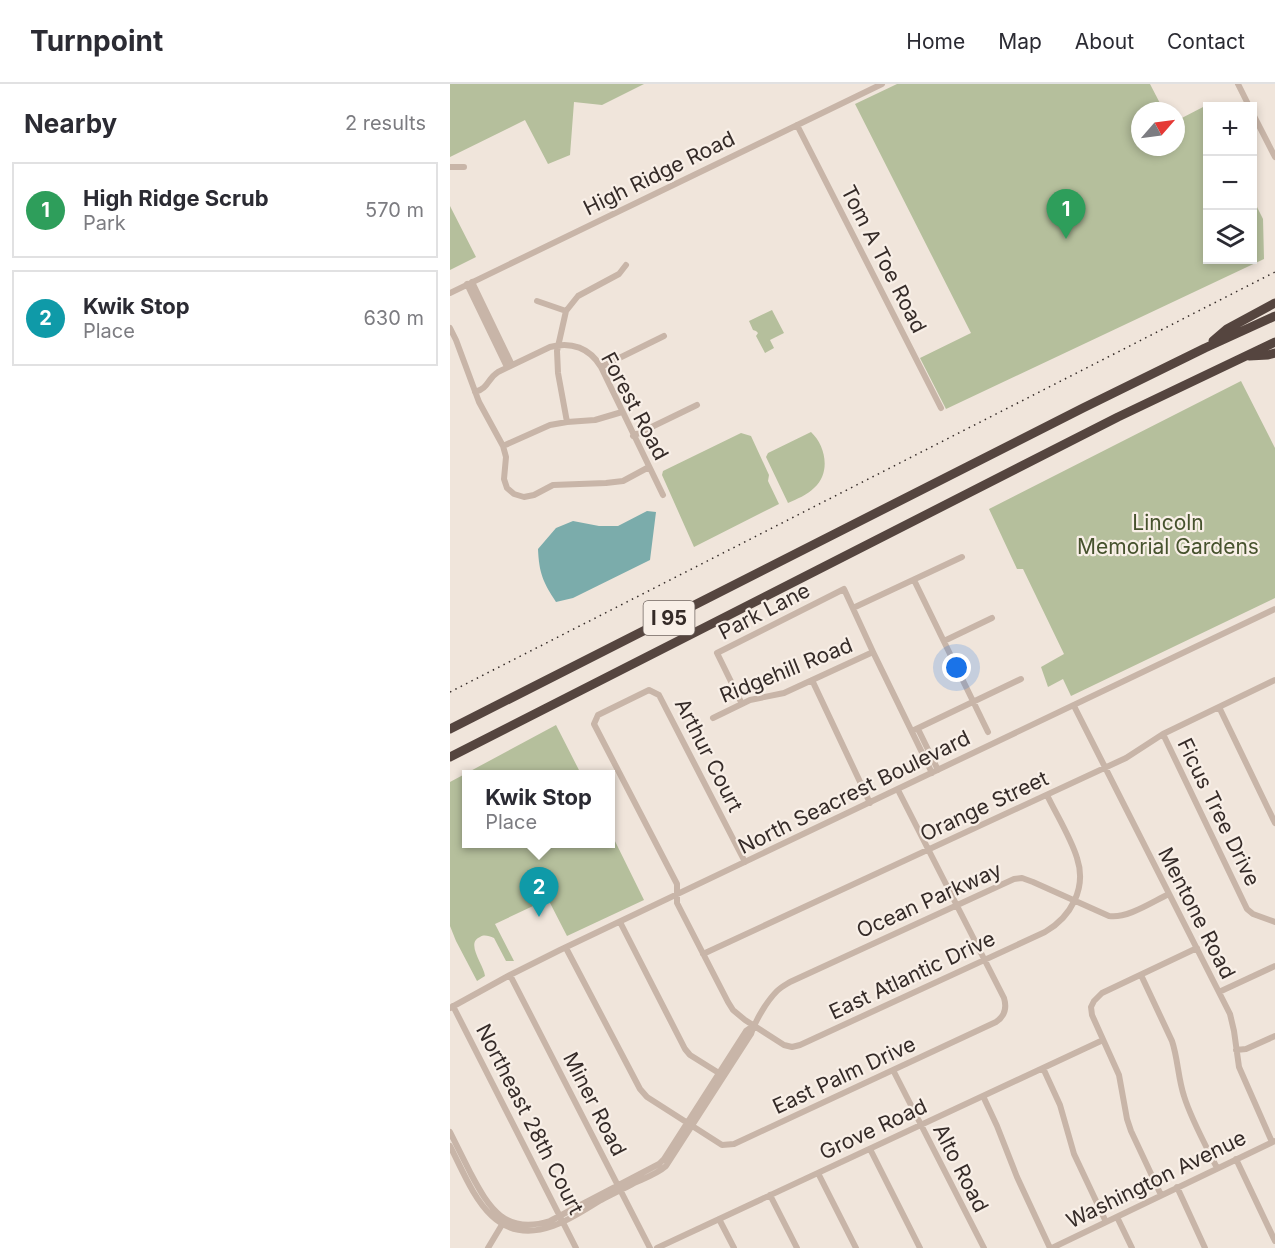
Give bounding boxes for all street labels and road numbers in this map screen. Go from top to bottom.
street label: High Ridge Road [579,126,739,220]
street label: Tom A Toe Road [836,181,932,337]
street label: Forest Road [596,348,674,464]
street label: Park Lane [714,577,814,645]
road number: I 95 [644,601,694,635]
street label: Ridgehill Road [716,632,856,708]
street label: Arthur Court [670,694,748,816]
street label: North Seacrest Boulevard [734,725,974,859]
street label: Ficus Tree Drive [1172,734,1266,890]
street label: Orange Street [916,765,1052,847]
street label: Mentone Road [1153,843,1241,983]
street label: Ocean Parkway [853,857,1006,943]
street label: East Atlantic Drive [825,926,999,1024]
street label: Northeast 28th Court [471,1020,589,1219]
street label: East Palm Drive [768,1031,920,1119]
street label: Miner Road [558,1048,632,1160]
street label: Grove Road [815,1093,931,1165]
street label: Alto Road [928,1120,994,1216]
street label: Washington Avenue [1062,1125,1250,1233]

